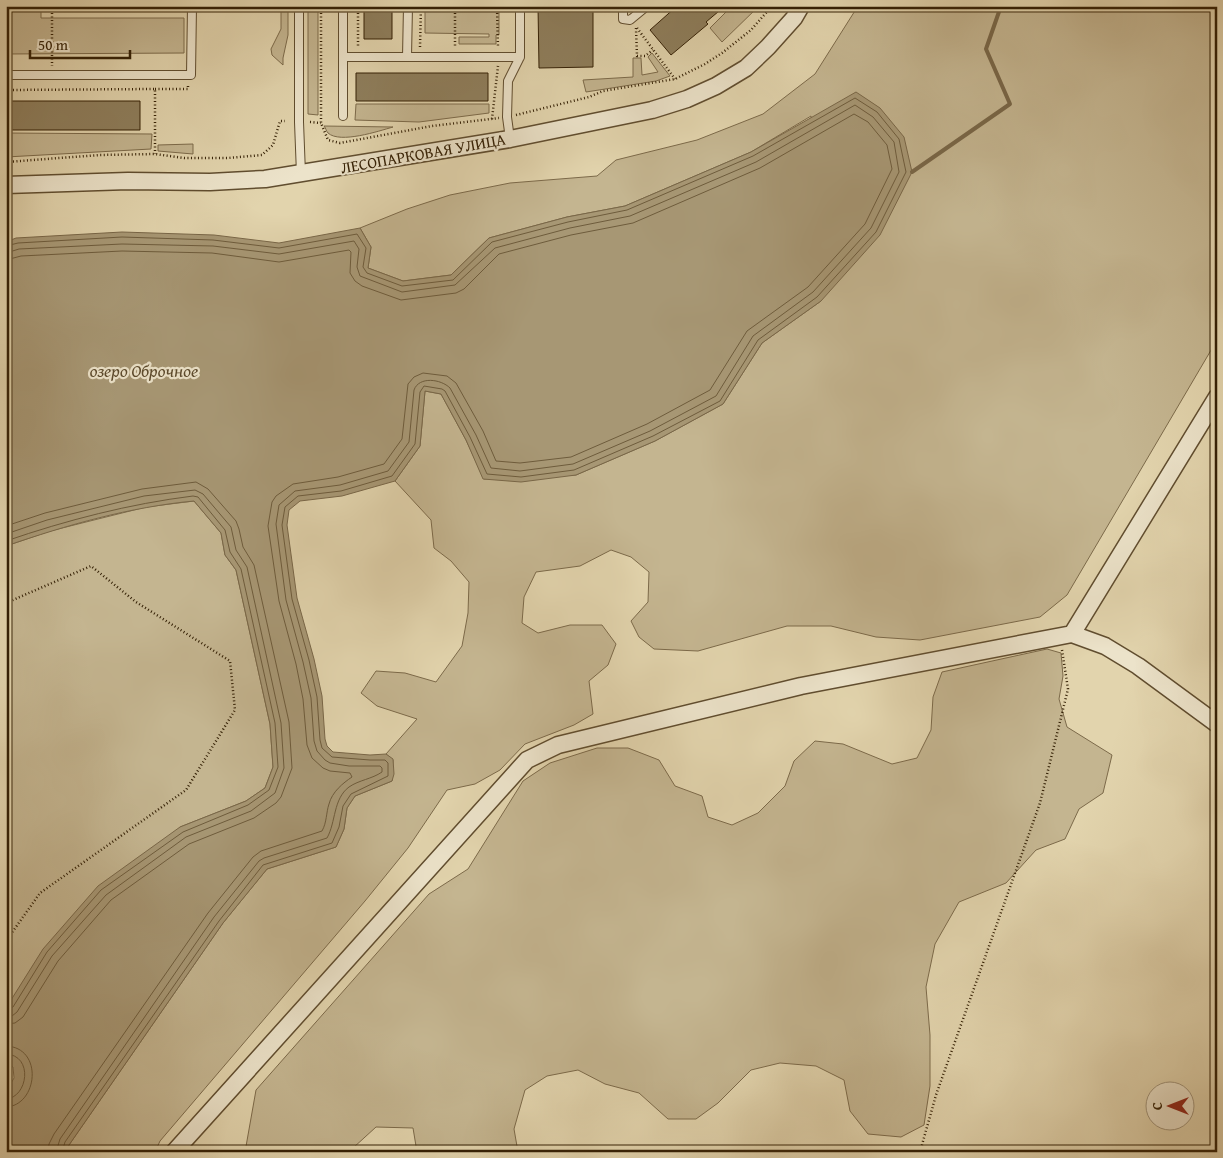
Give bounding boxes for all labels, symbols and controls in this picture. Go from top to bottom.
scale bar [30,28,130,60]
text: 50 m [38,34,69,55]
street label: ЛЕСОПАРКОВАЯ УЛИЦА [339,127,508,179]
water label: озеро Оброчное [90,357,198,384]
north arrow [1146,1080,1196,1130]
text: С [1147,1102,1167,1110]

